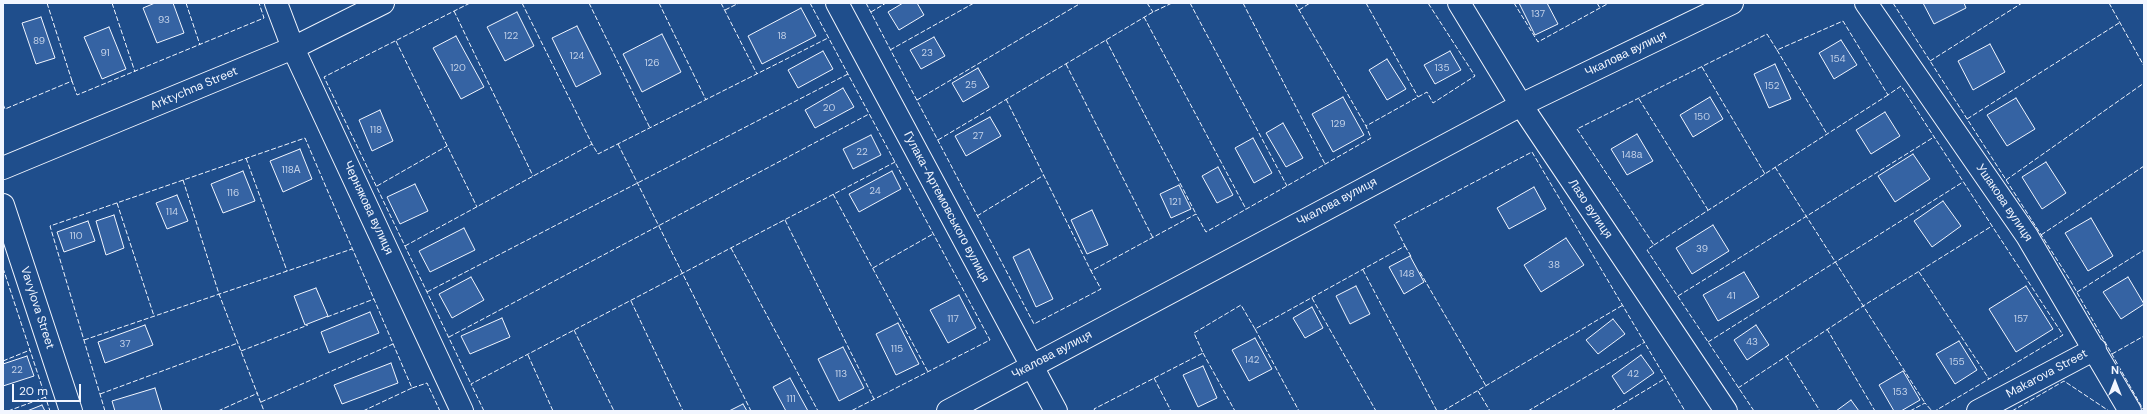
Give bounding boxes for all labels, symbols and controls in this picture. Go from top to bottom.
house number: 137 [1531,8,1545,20]
house number: 93 [158,14,170,26]
street label: Чкалова вулиця [1583,28,1669,80]
house number: 122 [504,30,518,42]
house number: 18 [777,30,787,42]
house number: 89 [33,35,45,47]
house number: 91 [100,47,110,59]
house number: 23 [921,47,933,59]
house number: 124 [570,50,584,62]
house number: 154 [1830,53,1846,65]
house number: 126 [644,57,660,69]
house number: 120 [450,62,466,74]
house number: 135 [1434,62,1450,74]
street label: Arktychna Street [148,64,240,114]
house number: 25 [965,79,977,91]
house number: 152 [1765,80,1779,92]
house number: 20 [823,102,835,114]
house number: 150 [1694,111,1710,123]
house number: 129 [1330,118,1346,130]
house number: 118 [370,124,382,136]
street label: Гулака-Артемовського вулиця [900,129,992,285]
house number: 27 [973,130,983,142]
house number: 22 [856,146,868,158]
house number: 148а [1622,149,1642,161]
street label: Чернякова вулиця [340,159,396,257]
street label: Ушакова вулиця [1973,161,2035,245]
house number: 118А [282,164,300,176]
street label: Чкалова вулиця [1294,175,1380,229]
street label: Лазо вулиця [1565,177,1615,241]
house number: 24 [869,185,881,197]
house number: 116 [227,187,239,199]
house number: 121 [1169,196,1181,208]
house number: 114 [166,206,178,218]
house number: 110 [69,230,83,242]
house number: 39 [1696,243,1708,255]
house number: 38 [1548,259,1560,271]
street label: Vavylova Street [17,265,57,351]
house number: 148 [1399,268,1415,280]
house number: 41 [1726,290,1736,302]
house number: 117 [947,313,959,325]
house number: 157 [2014,313,2028,325]
street label: Чкалова вулиця [1009,328,1095,382]
house number: 43 [1746,336,1758,348]
house number: 37 [119,338,131,350]
house number: 115 [891,343,903,355]
street label: Makarova Street [2004,347,2090,401]
house number: 142 [1245,354,1259,366]
house number: 155 [1949,356,1965,368]
north arrow [2095,362,2135,402]
text: N [2111,363,2119,377]
house number: 22 [11,364,23,376]
house number: 113 [835,368,847,380]
house number: 42 [1627,368,1639,380]
scale bar [14,376,83,402]
text: 20 m [19,383,48,399]
house number: 153 [1892,386,1908,398]
house number: 111 [786,393,796,405]

